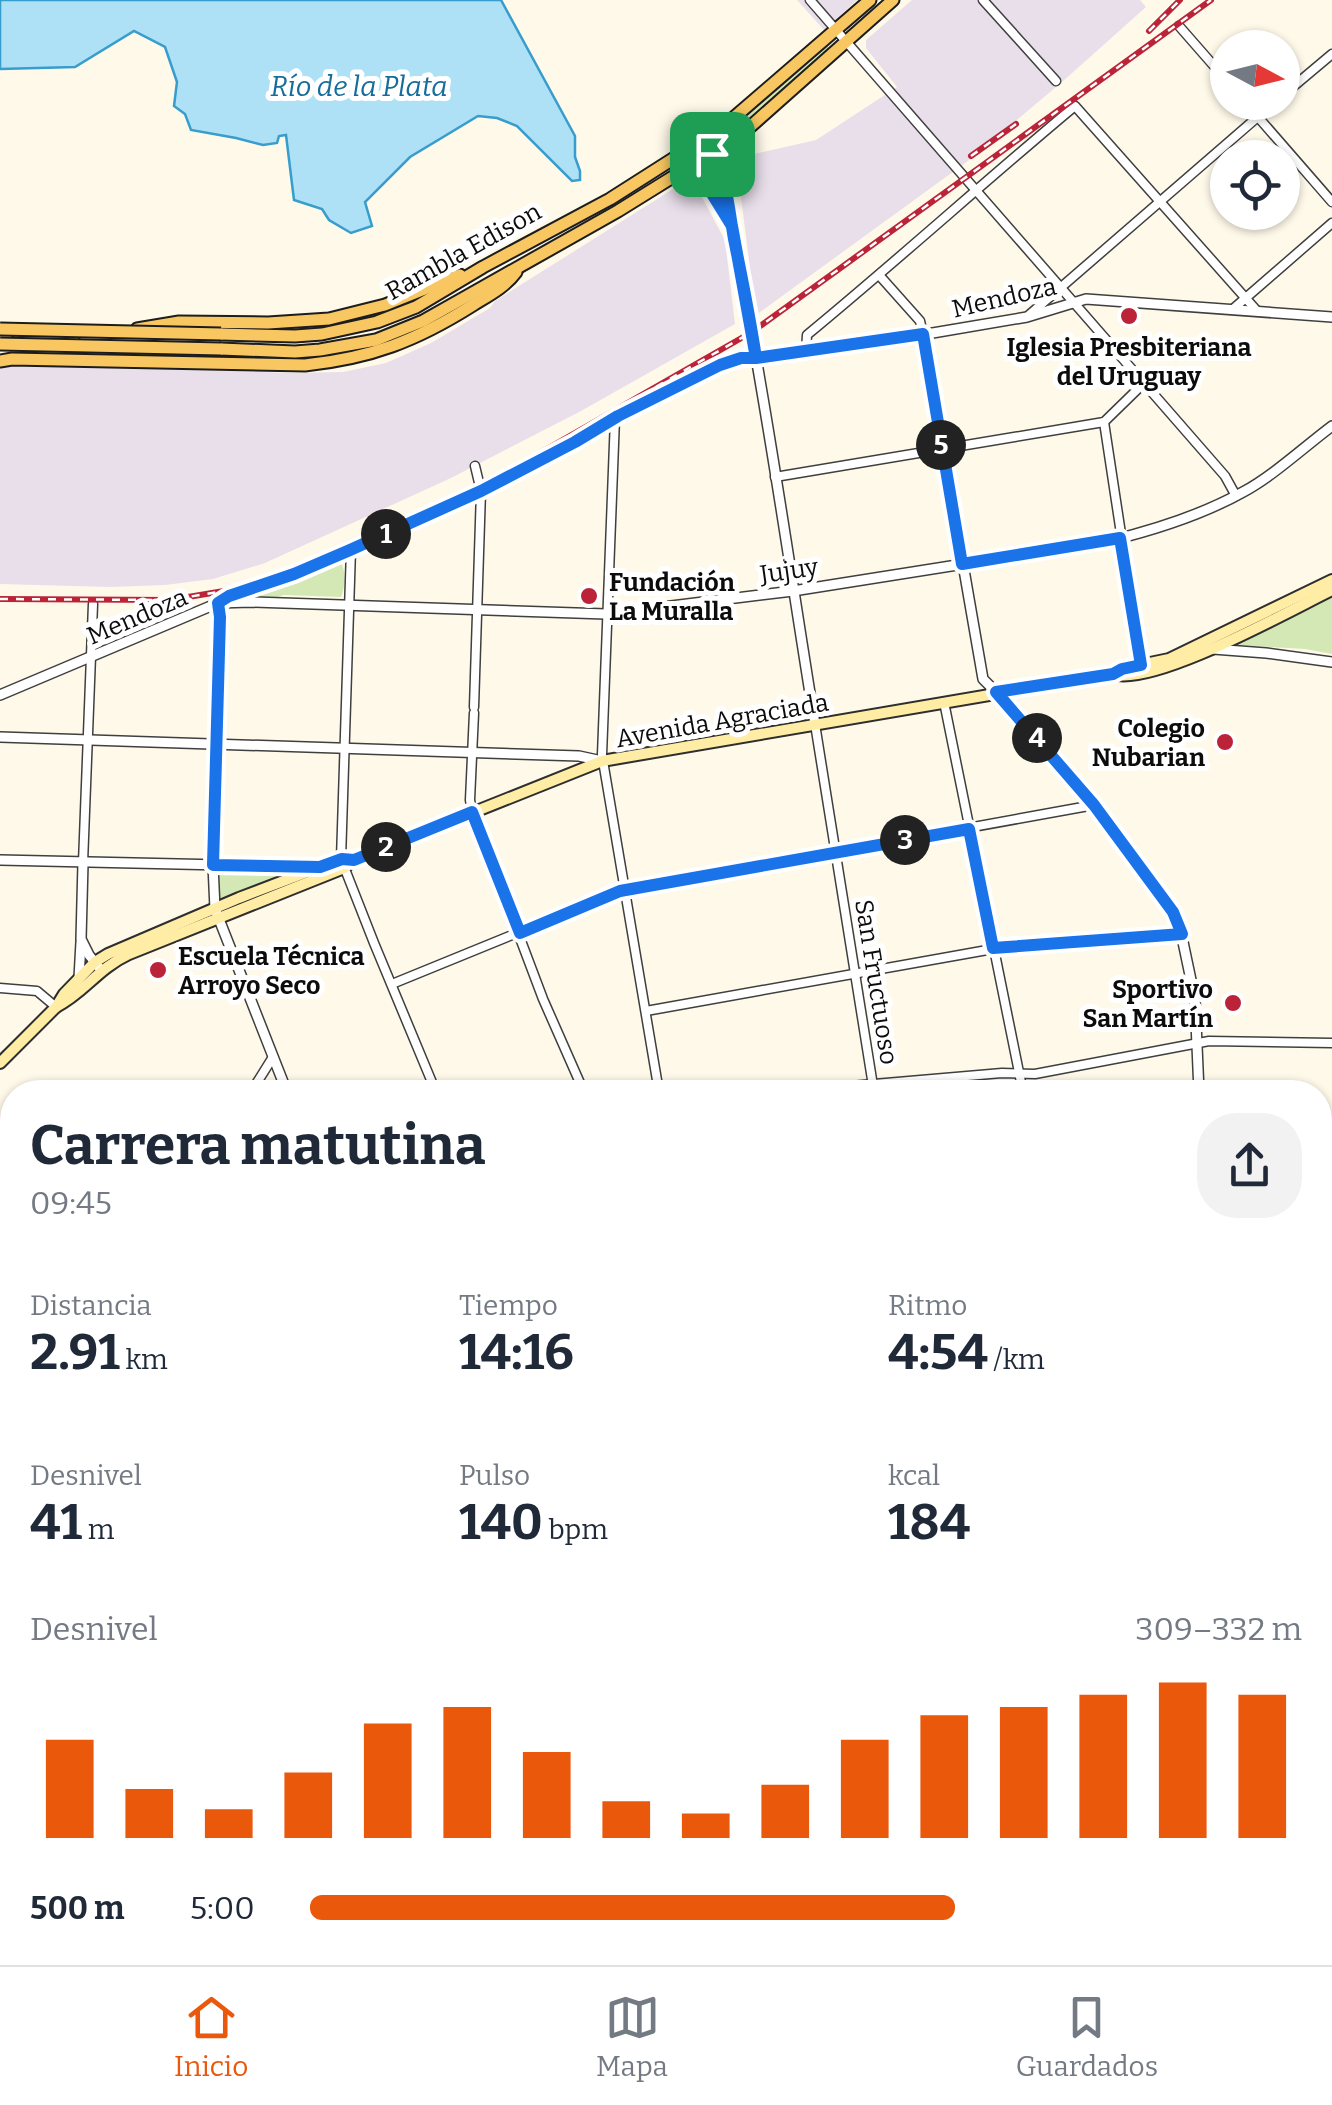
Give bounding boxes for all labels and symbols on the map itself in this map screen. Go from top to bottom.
north arrow [1210,30,1300,120]
water label: Río de la Plata [270,70,448,103]
pin [670,112,755,197]
street label: Rambla Edison [380,197,547,307]
street label: Mendoza [949,271,1060,325]
marker: Iglesia Presbiteriana del Uruguay [1118,305,1140,327]
place label: Iglesia Presbiteriana del Uruguay [1007,333,1251,392]
pin: 5 [916,420,966,470]
pin: 1 [361,509,411,559]
street label: Jujuy [757,552,821,590]
place label: Fundación La Muralla [609,568,735,627]
street label: Mendoza [83,582,192,651]
marker: Fundación La Muralla [578,585,600,607]
street label: Avenida Agraciada [613,687,831,754]
pin: 4 [1012,713,1062,763]
place label: Colegio Nubarian [1092,714,1205,773]
marker: Colegio Nubarian [1214,731,1236,753]
pin: 3 [880,815,930,865]
pin: 2 [361,822,411,872]
street label: San Fructuoso [848,897,904,1067]
place label: Escuela Técnica Arroyo Seco [178,942,365,1001]
marker: Escuela Técnica Arroyo Seco [147,959,169,981]
place label: Sportivo San Martín [1083,975,1213,1034]
marker: Sportivo San Martín [1222,992,1244,1014]

